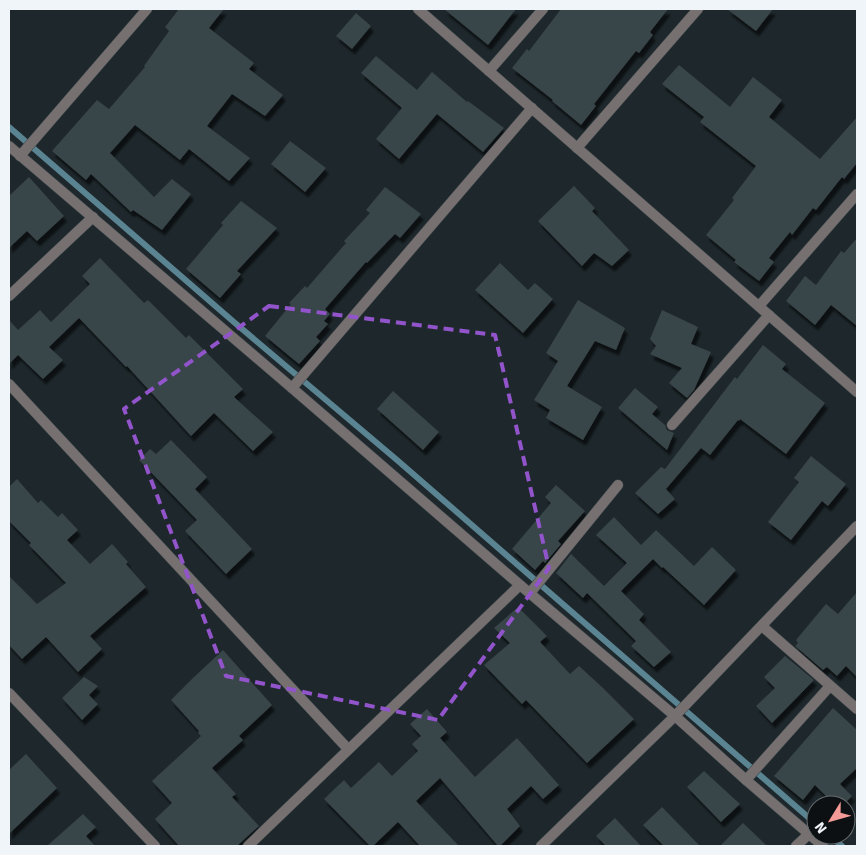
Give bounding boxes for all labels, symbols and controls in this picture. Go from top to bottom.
north arrow [806,795,856,845]
text: N [811,819,831,837]

